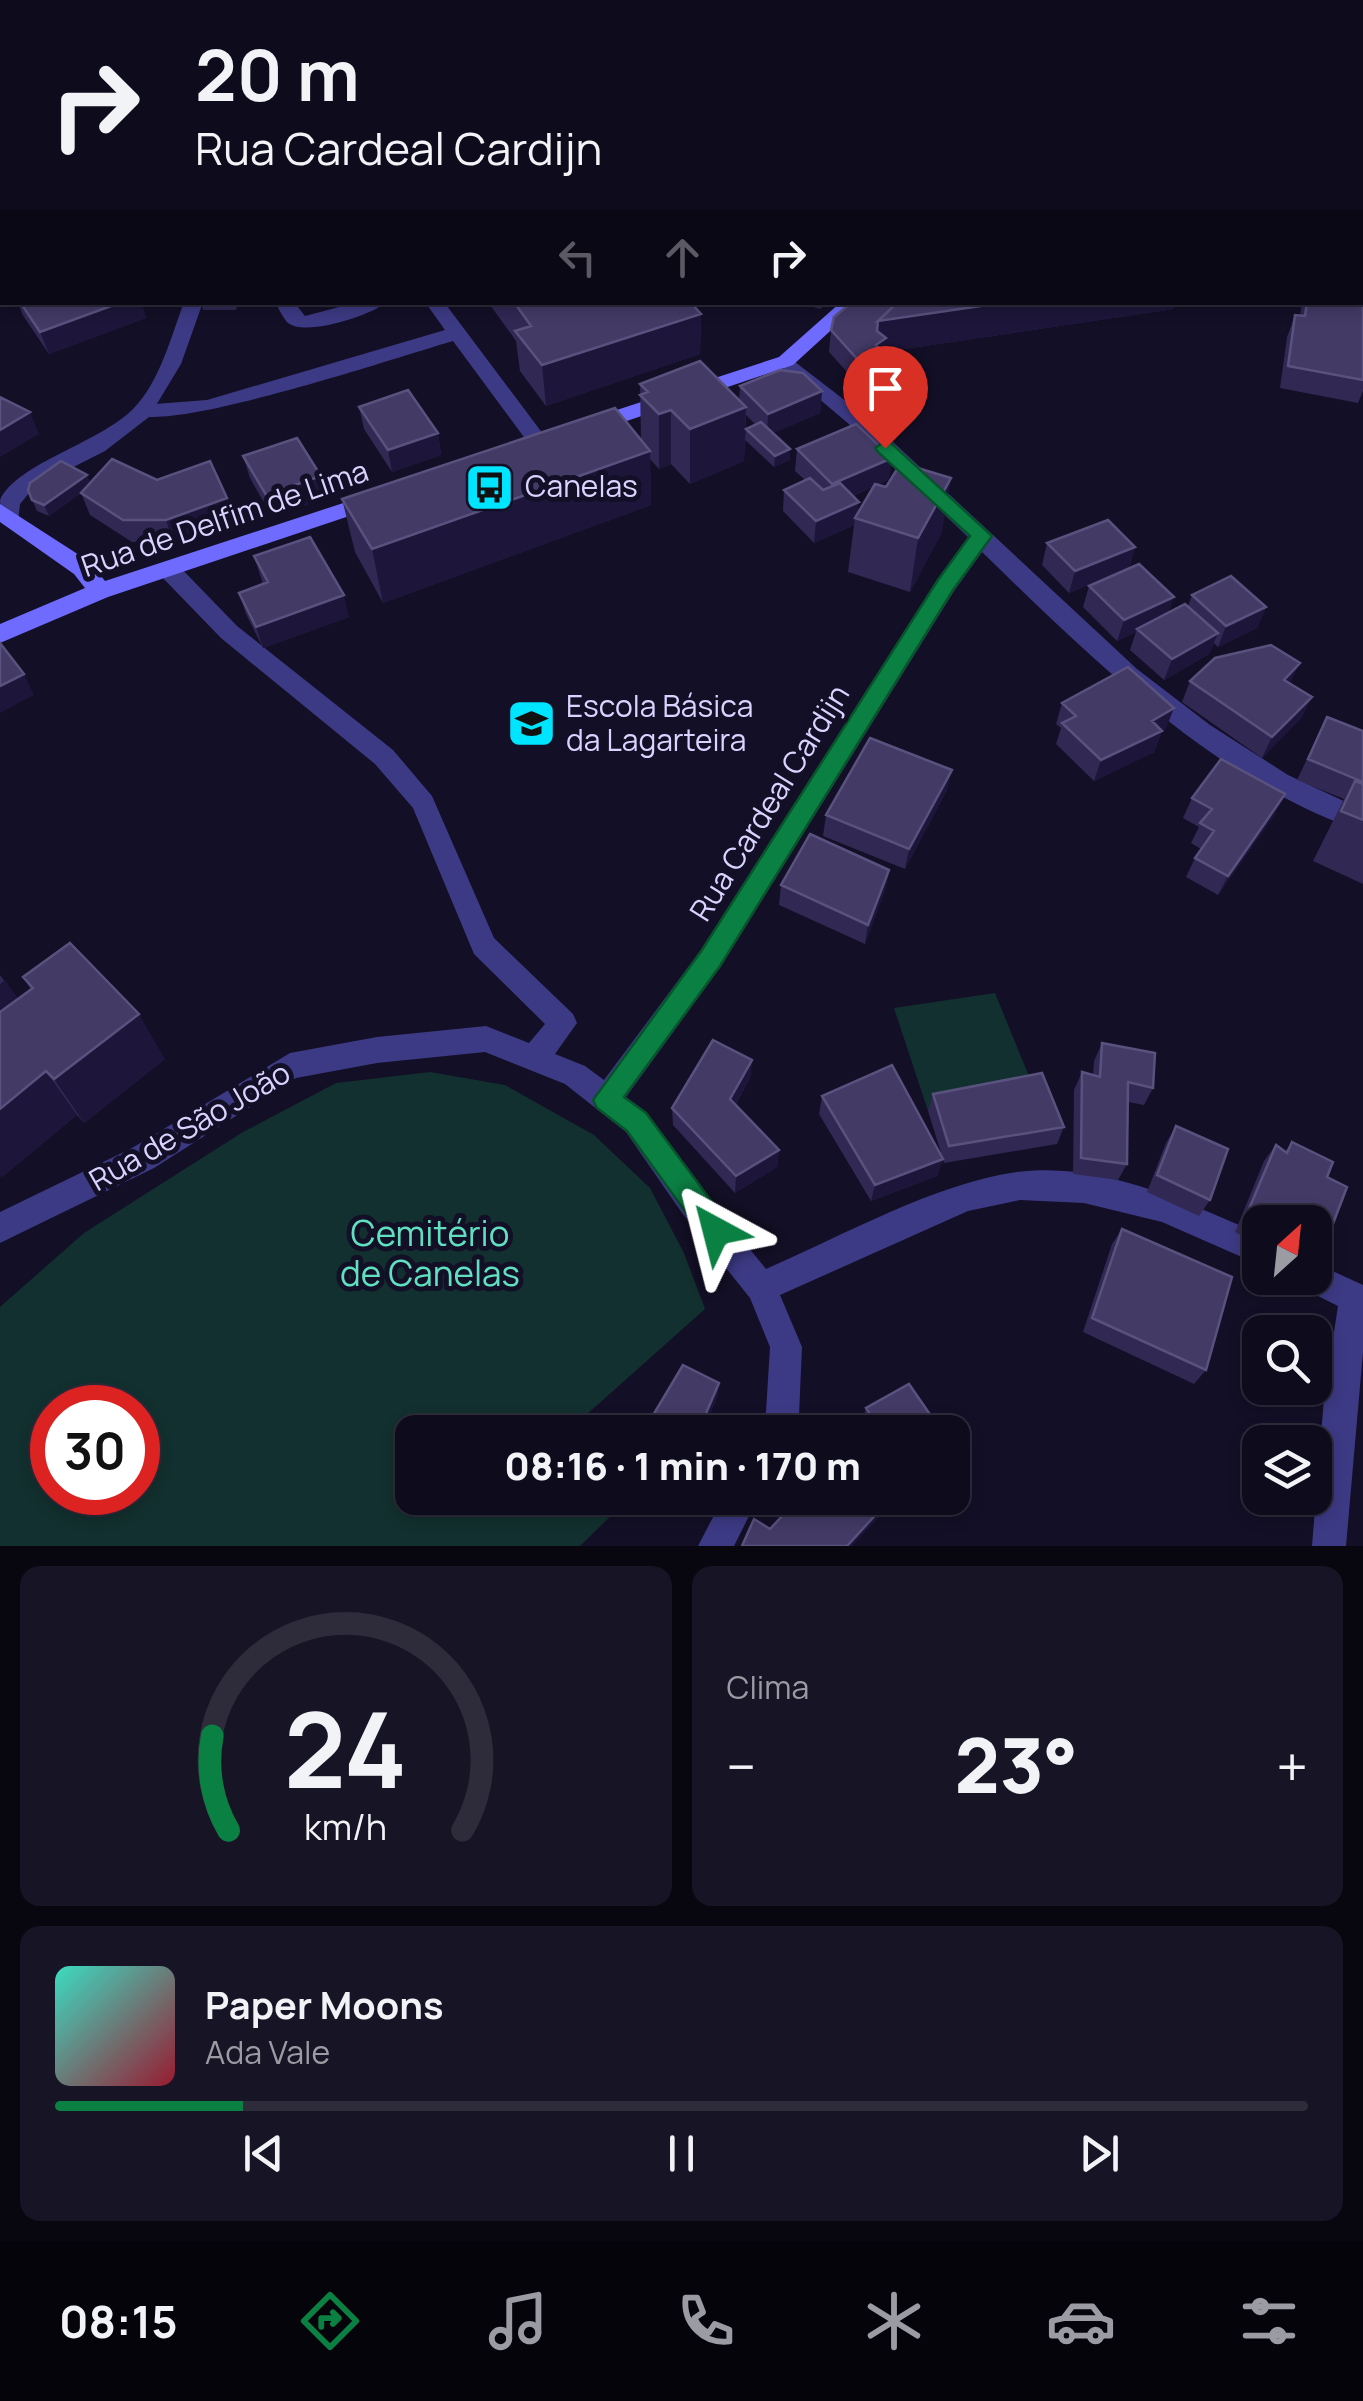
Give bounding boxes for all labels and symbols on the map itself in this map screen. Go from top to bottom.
pin [843,346,928,449]
street label: Rua de Delfim de Lima [76,449,373,586]
bus stop icon: Canelas [464,461,516,513]
place label: Canelas [525,465,638,506]
street label: Rua Cardeal Cardijn [679,676,858,928]
place label: Escola Básica da Lagarteira [566,685,753,760]
school or university icon: Escola Básica da Lagarteira [505,698,557,750]
street label: Rua de São João [81,1052,297,1200]
position arrow [664,1179,768,1283]
north arrow [1242,1205,1332,1295]
park label: Cemitério de Canelas [340,1209,520,1297]
speed limit sign: 30 [30,1385,160,1515]

